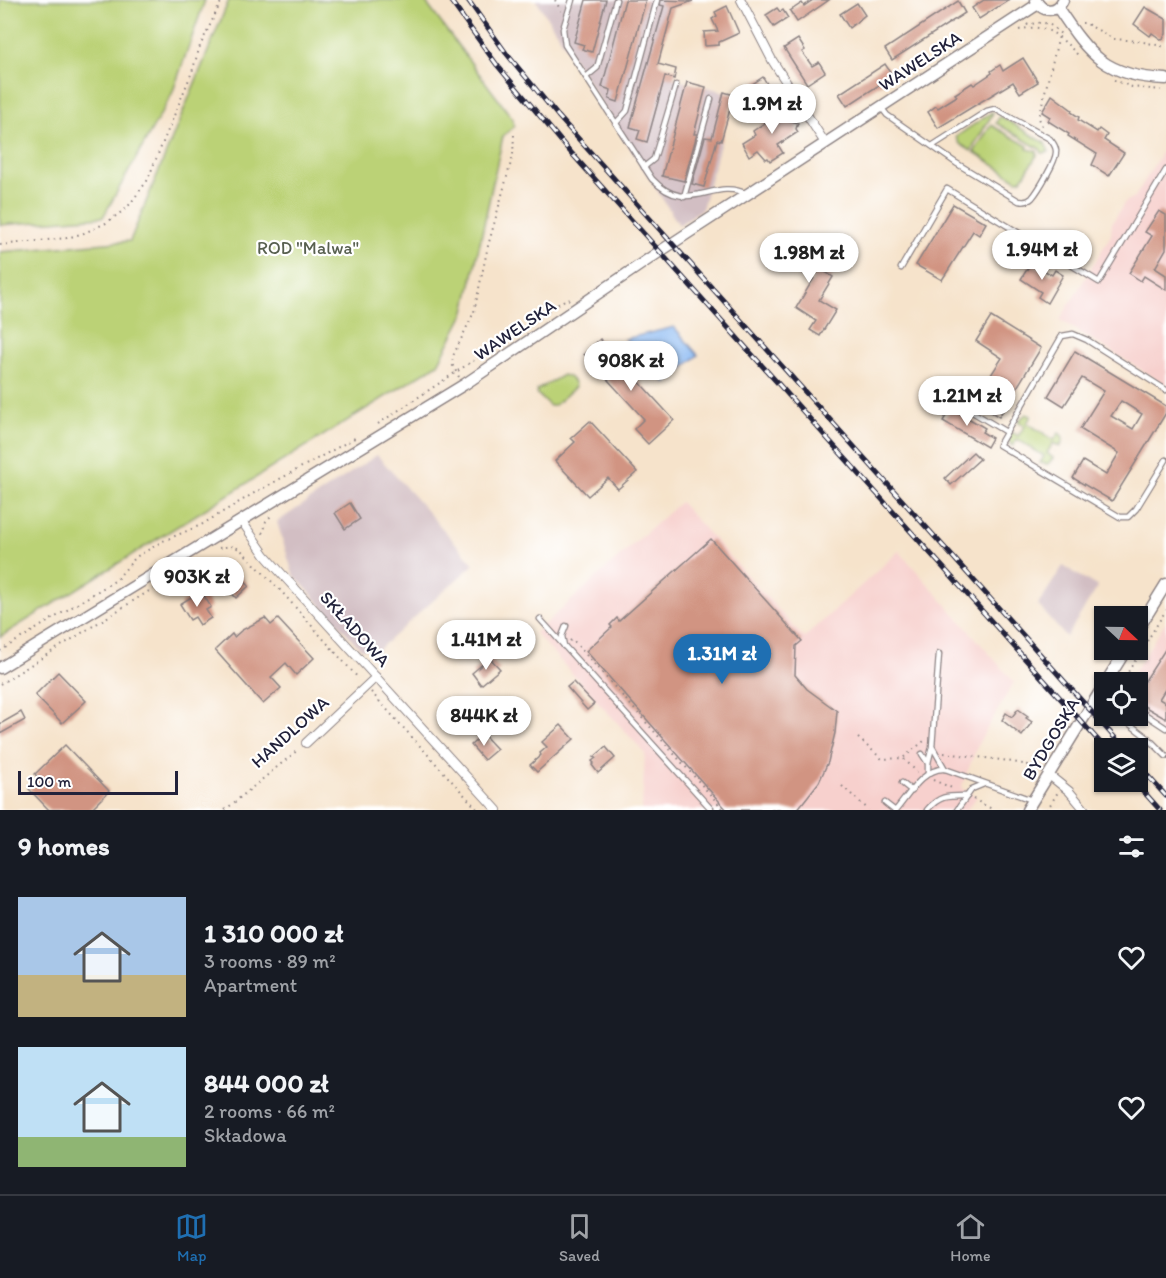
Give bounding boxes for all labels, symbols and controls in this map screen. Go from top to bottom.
street label: WAWELSKA [875,26,966,96]
pin: 1.9M zł [717,84,827,135]
text: 1.9M zł [742,91,802,115]
pin: 1.94M zł [980,230,1104,281]
pin: 1.98M zł [747,233,871,284]
park label: ROD "Malwa" [257,237,359,259]
text: 1.94M zł [1006,237,1078,261]
text: 1.98M zł [774,240,844,264]
street label: WAWELSKA [470,294,561,365]
pin: 908K zł [576,341,686,392]
text: 908K zł [598,348,664,372]
pin: 1.21M zł [905,376,1029,427]
text: 1.21M zł [932,383,1002,407]
pin: 903K zł [142,557,252,608]
text: 903K zł [164,564,230,588]
street label: SKŁADOWA [315,587,395,672]
north arrow [1094,606,1148,660]
map controls [1094,606,1148,792]
pin: 1.41M zł [424,620,548,671]
text: 1.41M zł [451,627,521,651]
pin: 1.31M zł [660,634,784,685]
text: 1.31M zł [687,641,757,665]
button: locate [1094,672,1148,726]
street label: HANDLOWA [247,691,334,773]
street label: BYDGOSKA [1018,693,1084,784]
pin: 844K zł [429,696,539,747]
text: 844K zł [450,703,518,727]
button: layers [1094,738,1148,792]
scale bar [18,768,178,796]
text: 100 m [27,772,71,791]
text: 9 homes [18,830,110,862]
icon: filters [1115,830,1148,863]
text: 1 310 000 zł [204,917,343,949]
icon: home [66,921,138,993]
icon: heart [1115,941,1148,974]
text: 3 rooms · 89 m² [204,949,336,973]
text: Apartment [204,973,297,997]
text: 844 000 zł [204,1067,329,1099]
icon: home [66,1071,138,1143]
icon: heart [1115,1091,1148,1124]
text: 2 rooms · 66 m² [204,1099,335,1123]
text: Składowa [204,1123,287,1147]
tab: Map [175,1210,208,1265]
tab: Saved [559,1210,600,1265]
tab: Home [950,1210,991,1265]

